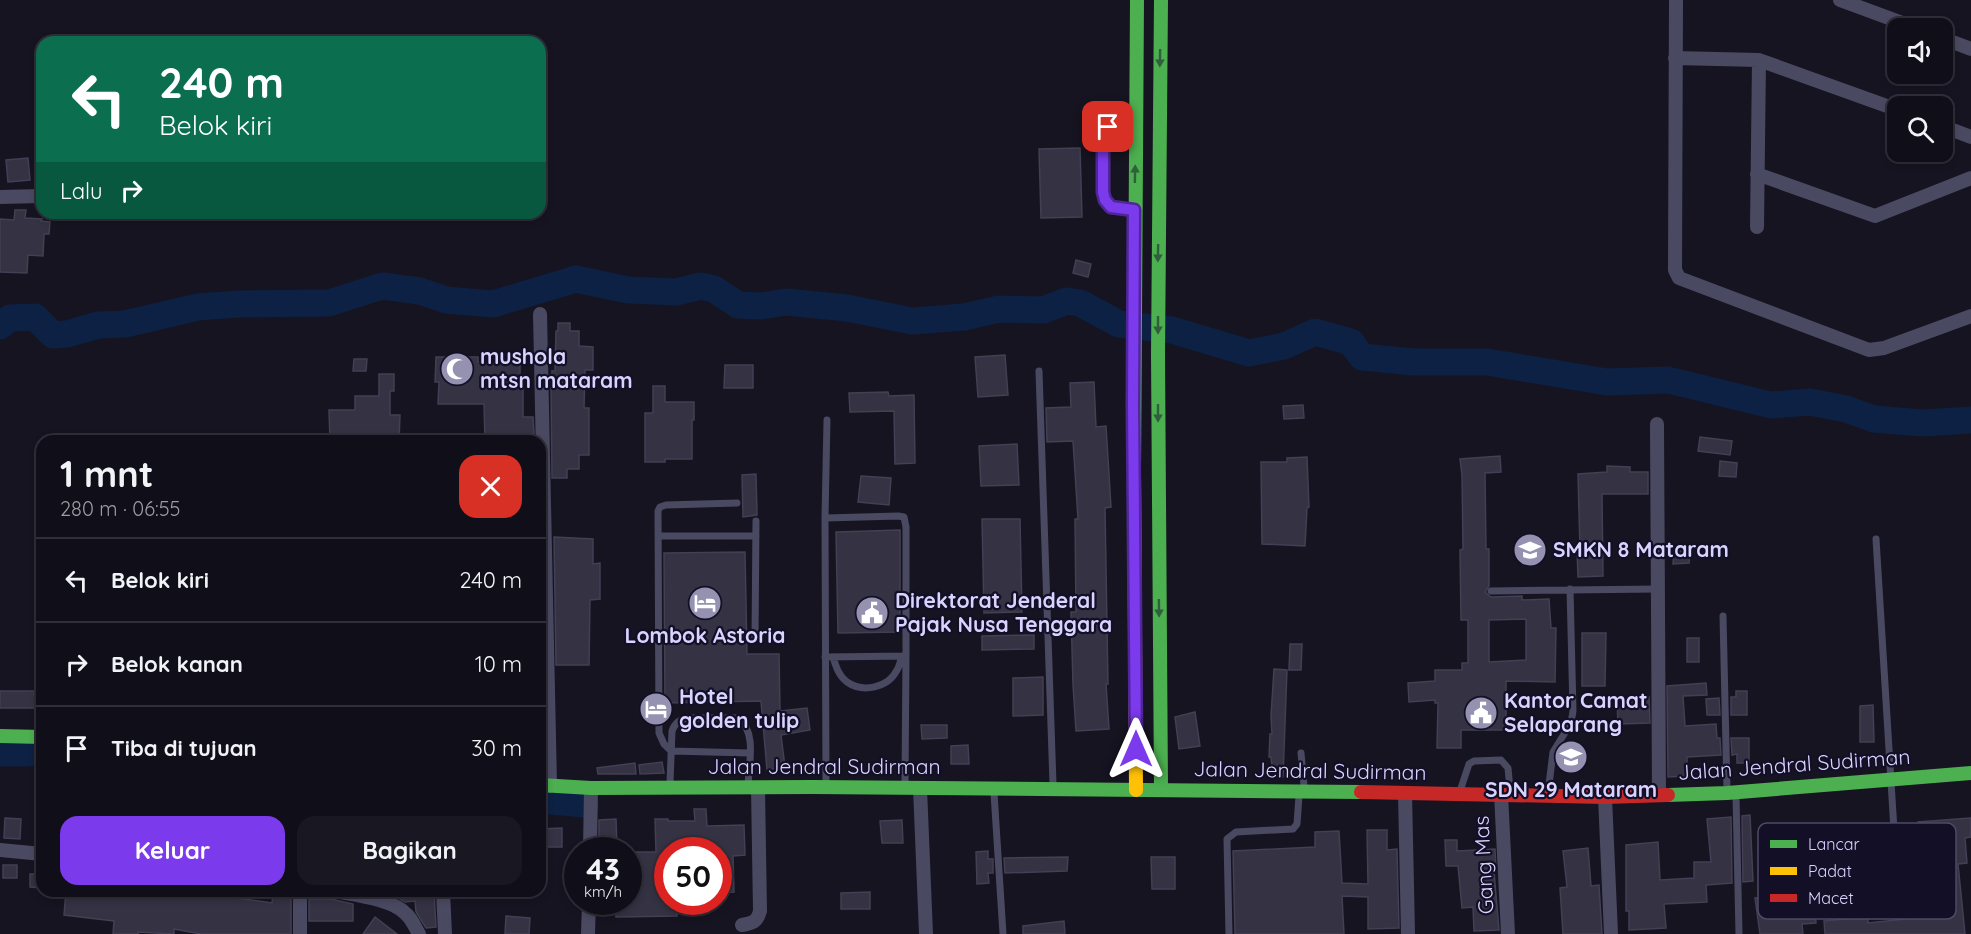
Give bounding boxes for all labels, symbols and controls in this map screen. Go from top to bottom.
map controls [1887,18,1953,162]
button: sound [1887,18,1953,84]
one-way arrow [1156,49,1165,68]
text: 240 m [159,56,284,109]
icon: left [60,60,138,138]
button: search [1887,96,1953,162]
pin [1082,101,1133,152]
text: Belok kiri [159,108,272,142]
icon: arrive [1091,110,1124,143]
one-way arrow [1130,164,1140,183]
icon: right [115,174,148,207]
text: Lalu [60,177,103,205]
one-way arrow [1154,244,1163,263]
one-way arrow [1153,316,1163,335]
place label: mushola mtsn mataram [480,343,633,393]
mosque icon: mushola mtsn mataram [439,351,475,387]
one-way arrow [1153,404,1163,423]
text: 1 mnt [60,451,153,496]
button: close [459,455,522,518]
text: 280 m · 06:55 [60,496,181,521]
school or university icon: SMKN 8 Mataram [1512,532,1548,568]
place label: SMKN 8 Mataram [1553,536,1729,562]
icon: left [60,564,93,597]
text: Belok kiri [111,566,209,594]
text: 240 m [459,566,522,594]
hotel icon: Lombok Astoria [687,585,723,621]
place label: Direktorat Jenderal Pajak Nusa Tenggara [895,587,1112,637]
public building icon: Direktorat Jenderal Pajak Nusa Tenggara [854,595,890,631]
one-way arrow [1154,599,1164,618]
place label: Lombok Astoria [625,622,785,648]
icon: right [60,648,93,681]
text: Belok kanan [111,650,243,678]
text: 10 m [475,650,522,678]
place label: Hotel golden tulip [679,683,799,733]
place label: Kantor Camat Selaparang [1504,687,1648,737]
hotel icon: Hotel golden tulip [638,691,674,727]
public building icon: Kantor Camat Selaparang [1463,695,1499,731]
position arrow [1104,717,1168,781]
icon: arrive [60,732,93,765]
text: Tiba di tujuan [111,734,257,762]
text: 30 m [471,734,522,762]
school or university icon: SDN 29 Mataram [1553,739,1589,775]
street label: Jalan Jendral Sudirman [1677,743,1911,785]
street label: Jalan Jendral Sudirman [707,753,941,779]
street label: Jalan Jendral Sudirman [1193,755,1427,785]
place label: SDN 29 Mataram [1485,776,1657,802]
street label: Gang Mas [1467,815,1499,915]
button: Keluar [60,816,285,885]
button: Bagikan [297,816,522,885]
legend [1758,823,1956,919]
text: Lancar [1808,834,1860,854]
speed limit sign: 50 [654,837,732,915]
text: 43 [586,850,620,888]
text: Padat [1808,861,1852,881]
text: km/h [584,882,622,901]
text: Macet [1808,888,1854,908]

